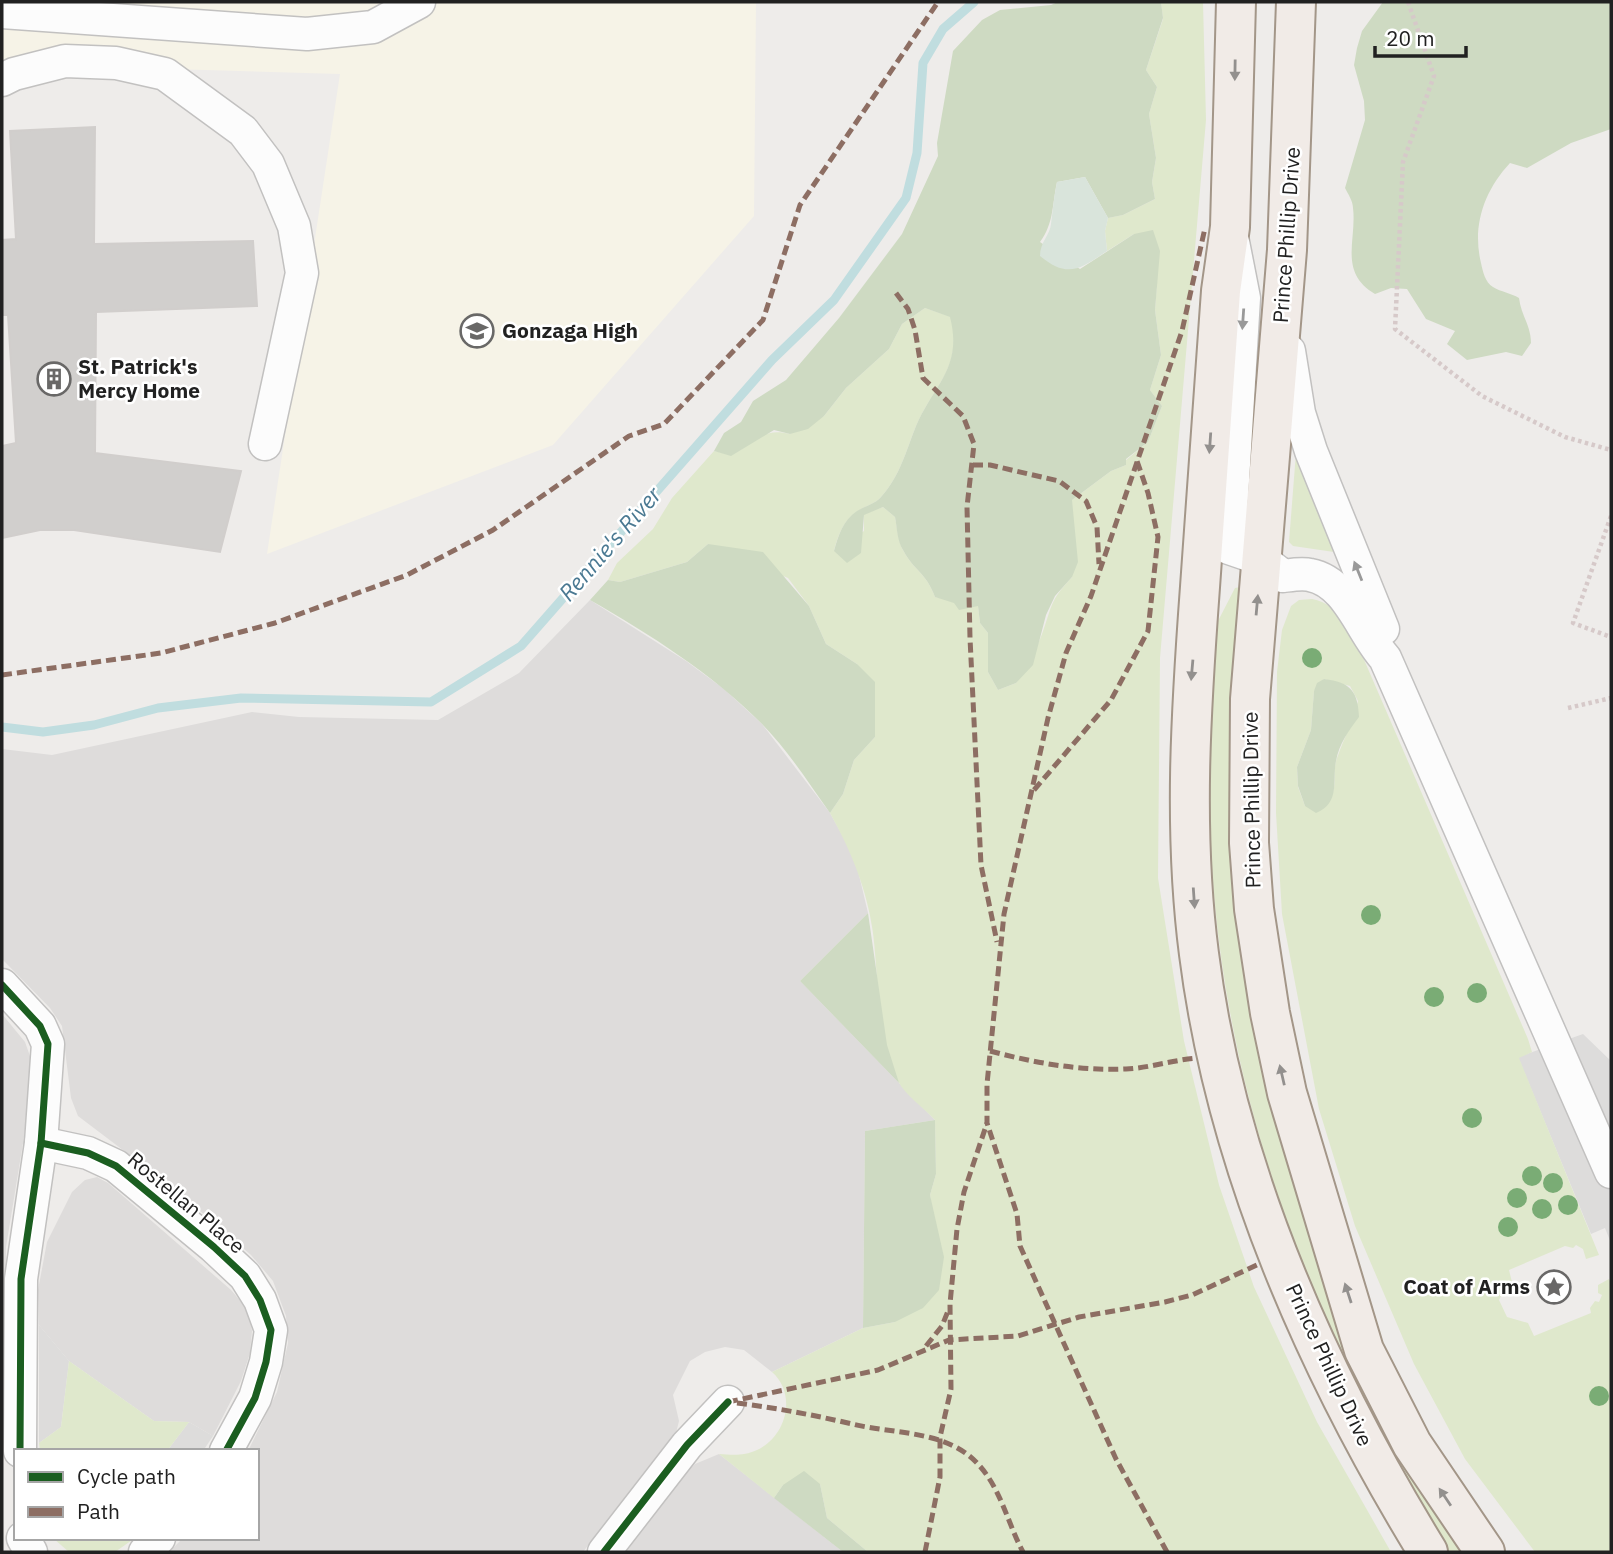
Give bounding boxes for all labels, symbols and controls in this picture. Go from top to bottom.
scale bar [1375,14,1466,58]
text: 20 m [1386,24,1435,52]
one-way arrow [1229,59,1241,81]
street label: Prince Phillip Drive [1266,146,1306,324]
one-way arrow [1237,308,1248,330]
school or university icon: Gonzaga High [458,312,496,350]
place label: Gonzaga High [502,316,638,344]
place label: St. Patrick's Mercy Home [78,352,200,404]
building icon: St. Patrick's Mercy Home [35,360,73,398]
one-way arrow [1204,433,1215,455]
water label: Rennie's River [551,479,668,607]
one-way arrow [1352,560,1363,581]
one-way arrow [1252,594,1263,616]
one-way arrow [1186,659,1197,681]
street label: Prince Phillip Drive [1235,711,1267,889]
one-way arrow [1188,887,1199,909]
one-way arrow [1276,1064,1287,1086]
street label: Rostellan Place [122,1145,251,1260]
place icon: Coat of Arms [1535,1268,1573,1306]
place label: Coat of Arms [1403,1272,1530,1300]
street label: Prince Phillip Drive [1280,1279,1380,1451]
one-way arrow [1343,1282,1353,1303]
legend [14,1449,259,1540]
text: Cycle path [77,1462,176,1490]
one-way arrow [1438,1488,1452,1506]
text: Path [77,1497,120,1525]

